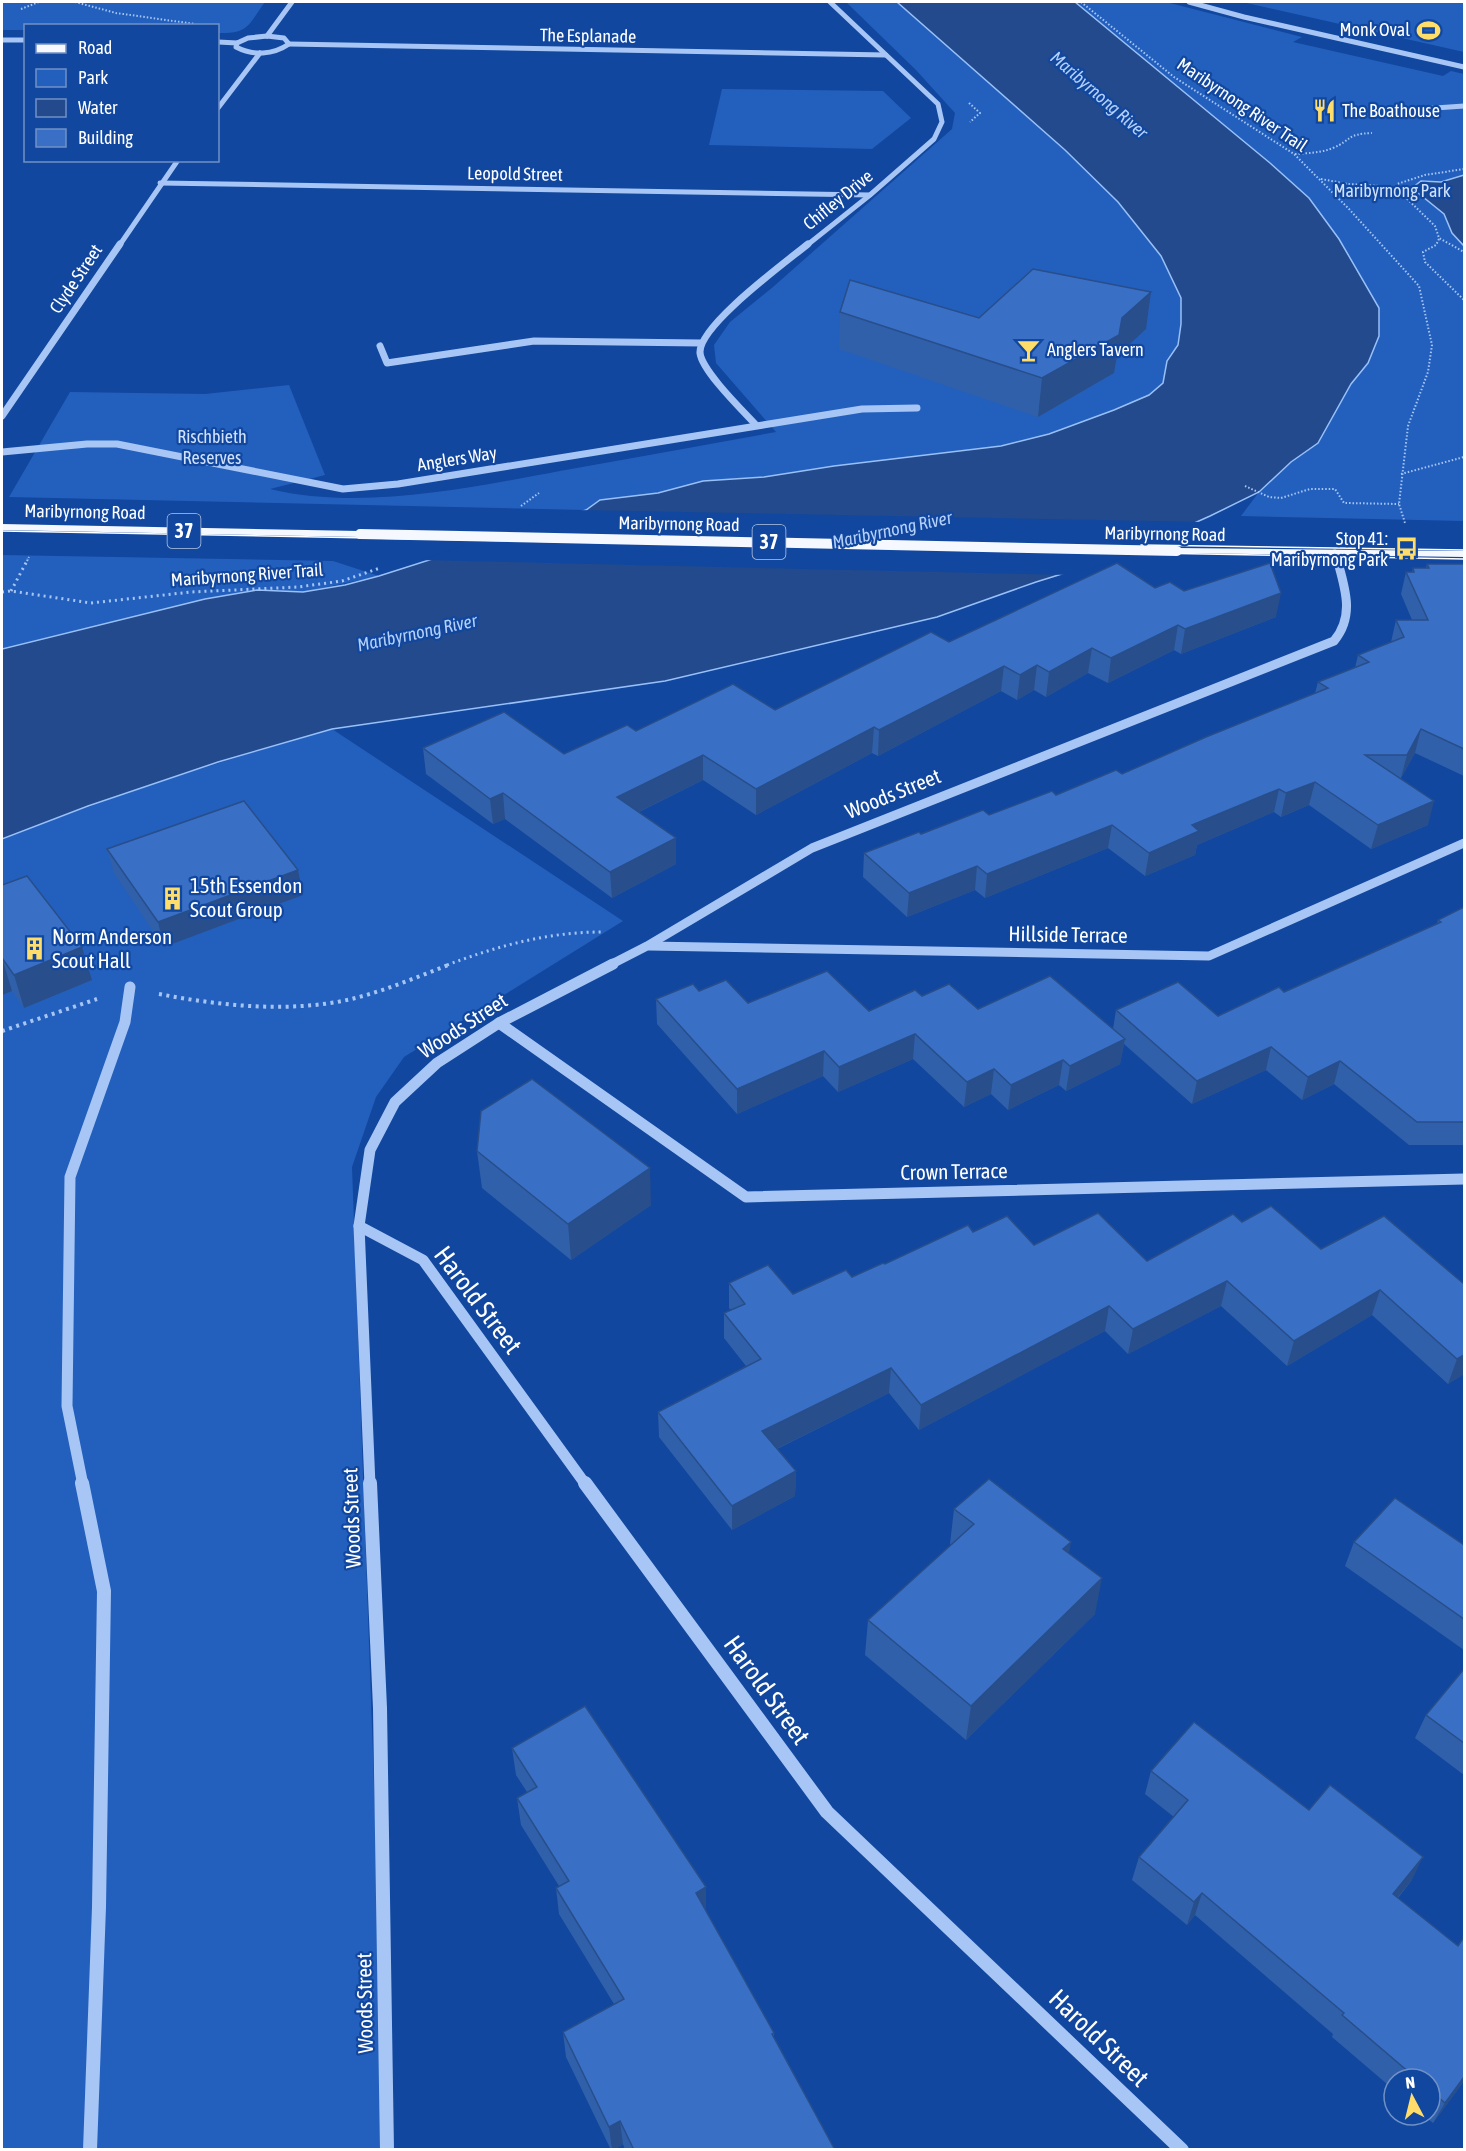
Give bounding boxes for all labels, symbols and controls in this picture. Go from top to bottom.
sports icon: Monk Oval [1415,17,1441,43]
place label: Monk Oval [1339,19,1410,40]
legend [24,24,219,162]
street label: The Esplanade [540,24,636,47]
text: Road [78,37,112,58]
water label: Maribyrnong River [1046,47,1153,143]
street label: Maribyrnong River Trail [1173,53,1312,156]
text: Park [78,67,108,88]
text: Water [78,97,118,118]
restaurant icon: The Boathouse [1311,98,1337,124]
place label: The Boathouse [1342,100,1440,121]
text: Building [78,127,133,148]
street label: Leopold Street [467,162,563,185]
street label: Chifley Drive [799,165,877,234]
park label: Maribyrnong Park [1333,180,1451,201]
street label: Clyde Street [45,240,106,317]
bar icon: Anglers Tavern [1016,337,1042,363]
place label: Anglers Tavern [1047,339,1144,360]
park label: Rischbieth Reserves [177,426,247,468]
street label: Anglers Way [416,442,498,475]
street label: Maribyrnong Road [24,500,146,523]
water label: Maribyrnong River [830,506,954,552]
street label: Maribyrnong Road [618,512,740,535]
road number: 37 [168,514,201,548]
street label: Maribyrnong Road [1104,522,1226,545]
road number: 37 [752,525,786,559]
place label: Stop 41: Maribyrnong Park [1271,528,1388,570]
bus stop icon: Stop 41: Maribyrnong Park [1393,536,1419,562]
street label: Maribyrnong River Trail [170,559,324,590]
water label: Maribyrnong River [355,609,479,655]
street label: Woods Street [841,763,944,823]
place label: 15th Essendon Scout Group [190,873,302,921]
building icon: 15th Essendon Scout Group [159,885,185,911]
street label: Hillside Terrace [1008,921,1128,947]
place label: Norm Anderson Scout Hall [52,924,172,972]
building icon: Norm Anderson Scout Hall [21,936,47,962]
street label: Woods Street [414,988,511,1063]
street label: Crown Terrace [900,1158,1008,1184]
street label: Harold Street [428,1240,528,1360]
street label: Woods Street [337,1467,365,1569]
street label: Harold Street [718,1630,816,1750]
street label: Woods Street [351,1952,377,2054]
street label: Harold Street [1043,1983,1155,2093]
north arrow [1382,2067,1442,2127]
text: N [1404,2073,1416,2092]

